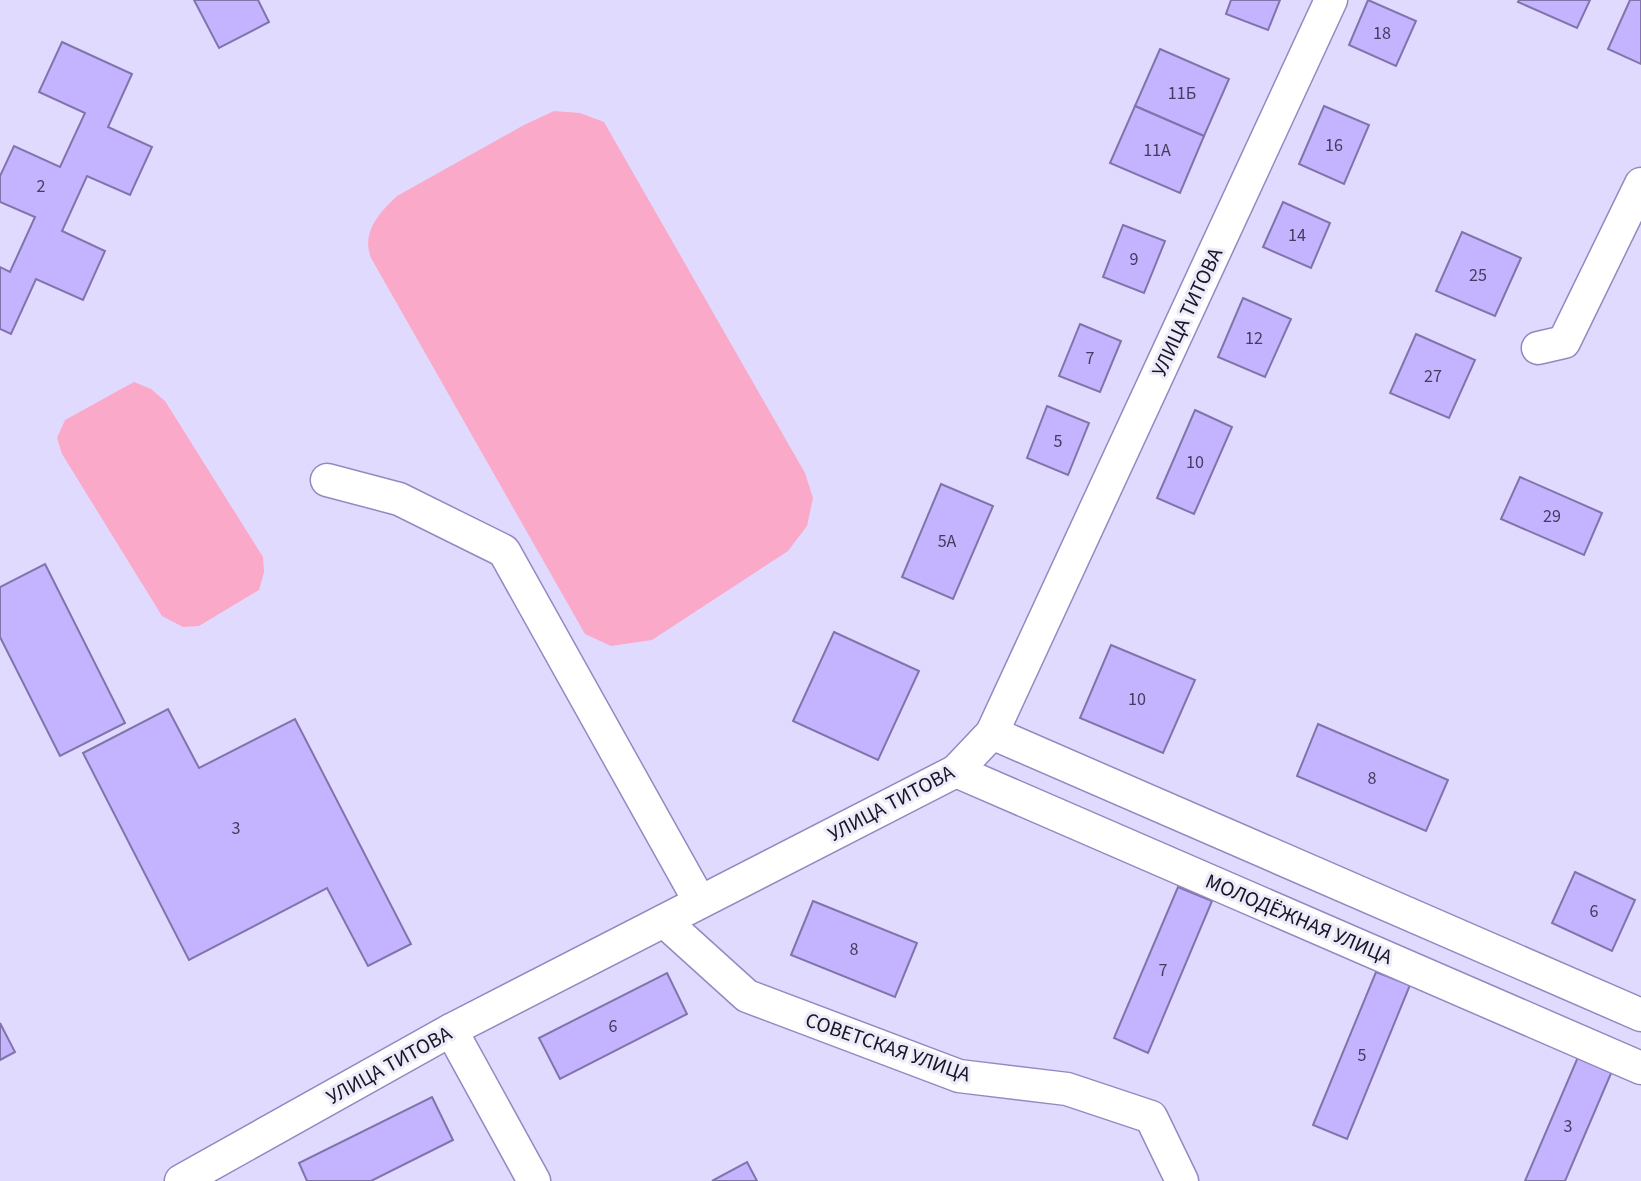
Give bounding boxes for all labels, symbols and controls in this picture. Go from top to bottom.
house number: 18 [1373,21,1391,46]
house number: 11Б [1168,81,1196,106]
house number: 16 [1325,133,1343,158]
house number: 11А [1143,138,1171,163]
house number: 2 [37,174,46,199]
house number: 14 [1288,223,1306,248]
street label: УЛИЦА ТИТОВА [1144,242,1230,381]
house number: 9 [1130,247,1139,272]
house number: 25 [1469,263,1487,288]
house number: 12 [1245,326,1263,351]
house number: 7 [1086,346,1095,371]
house number: 27 [1424,364,1442,389]
house number: 5 [1054,429,1063,454]
house number: 10 [1186,450,1204,475]
house number: 29 [1543,504,1561,529]
house number: 5А [938,529,957,554]
house number: 10 [1128,687,1146,712]
street label: УЛИЦА ТИТОВА [823,757,960,849]
house number: 8 [1368,766,1377,791]
house number: 3 [232,816,241,841]
street label: МОЛОДЁЖНАЯ УЛИЦА [1201,866,1398,972]
house number: 6 [1590,899,1599,924]
house number: 8 [850,937,859,962]
house number: 7 [1159,958,1168,983]
street label: СОВЕТСКАЯ УЛИЦА [801,1005,975,1090]
house number: 6 [609,1014,618,1039]
street label: УЛИЦА ТИТОВА [321,1018,458,1112]
house number: 5 [1358,1043,1367,1068]
house number: 3 [1564,1114,1573,1139]

